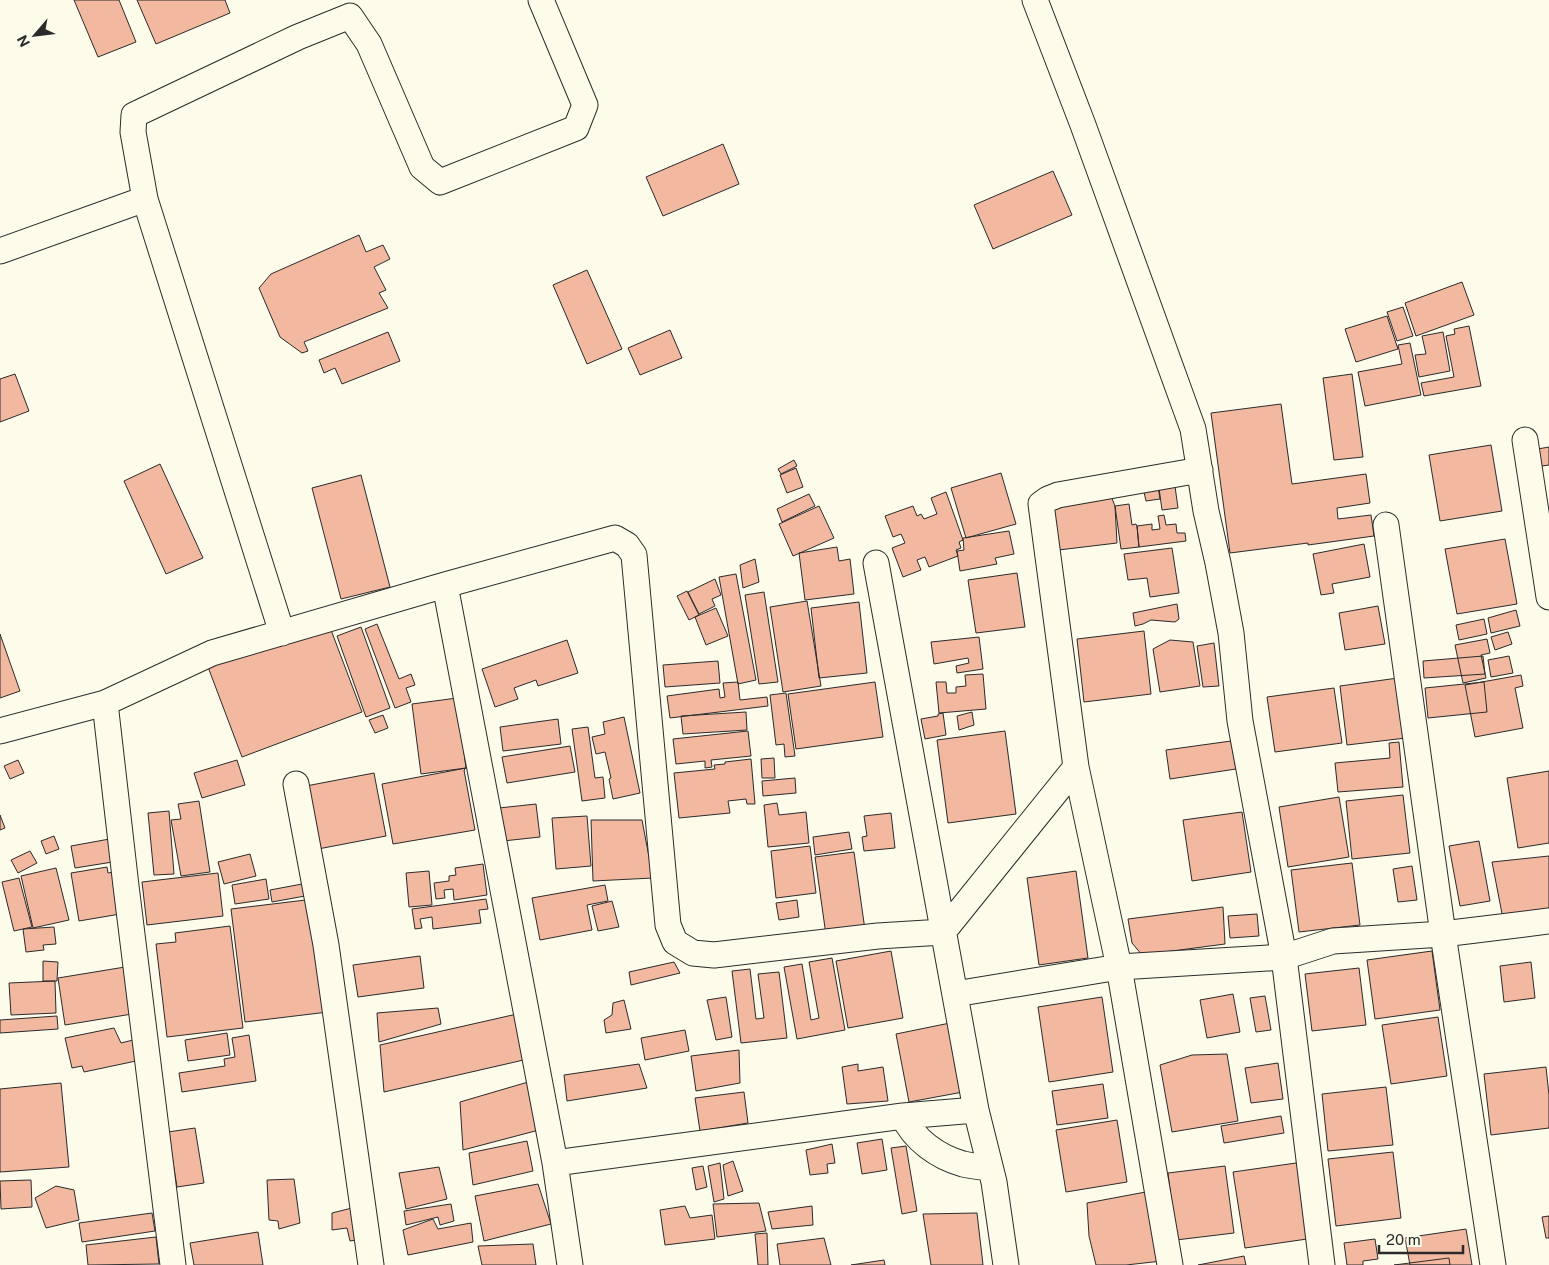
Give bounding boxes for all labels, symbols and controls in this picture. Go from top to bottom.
north arrow [10,10,60,60]
text: N [14,33,33,50]
scale bar [1379,1222,1463,1254]
text: 20 m [1386,1231,1421,1248]

